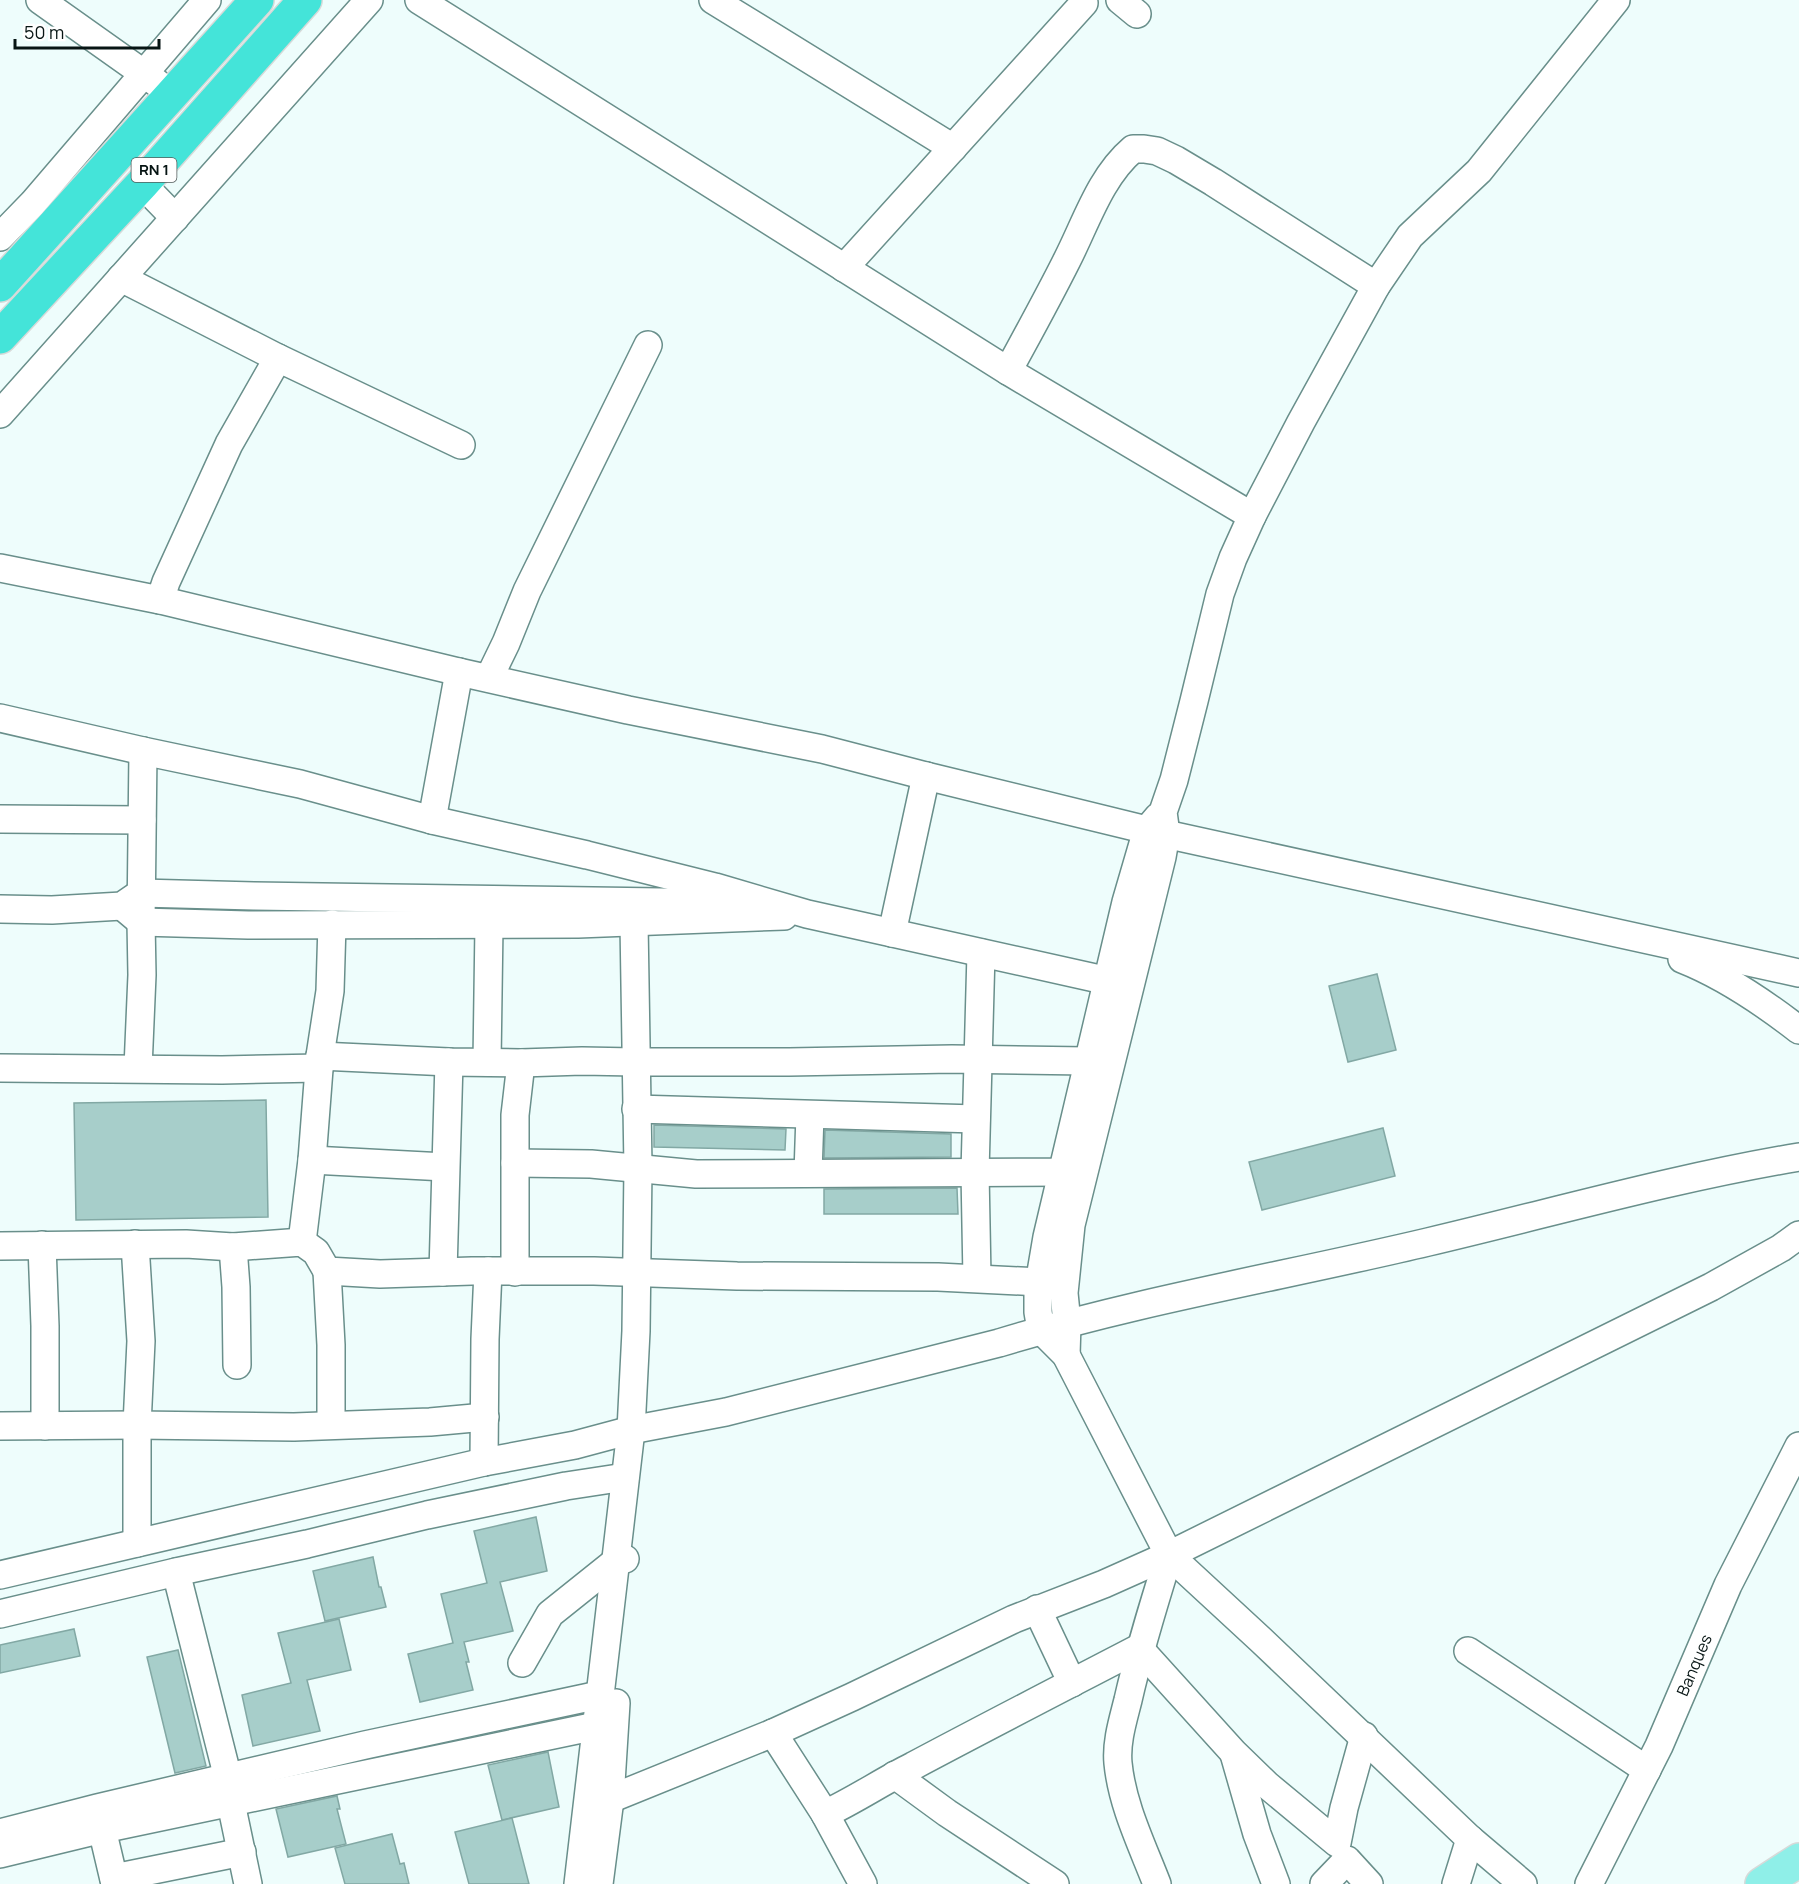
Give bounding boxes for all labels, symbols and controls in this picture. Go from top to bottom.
scale bar [15,12,159,50]
text: 50 m [24,20,64,44]
road number: RN 1 [132,158,176,182]
street label: Banques [1671,1631,1717,1699]

